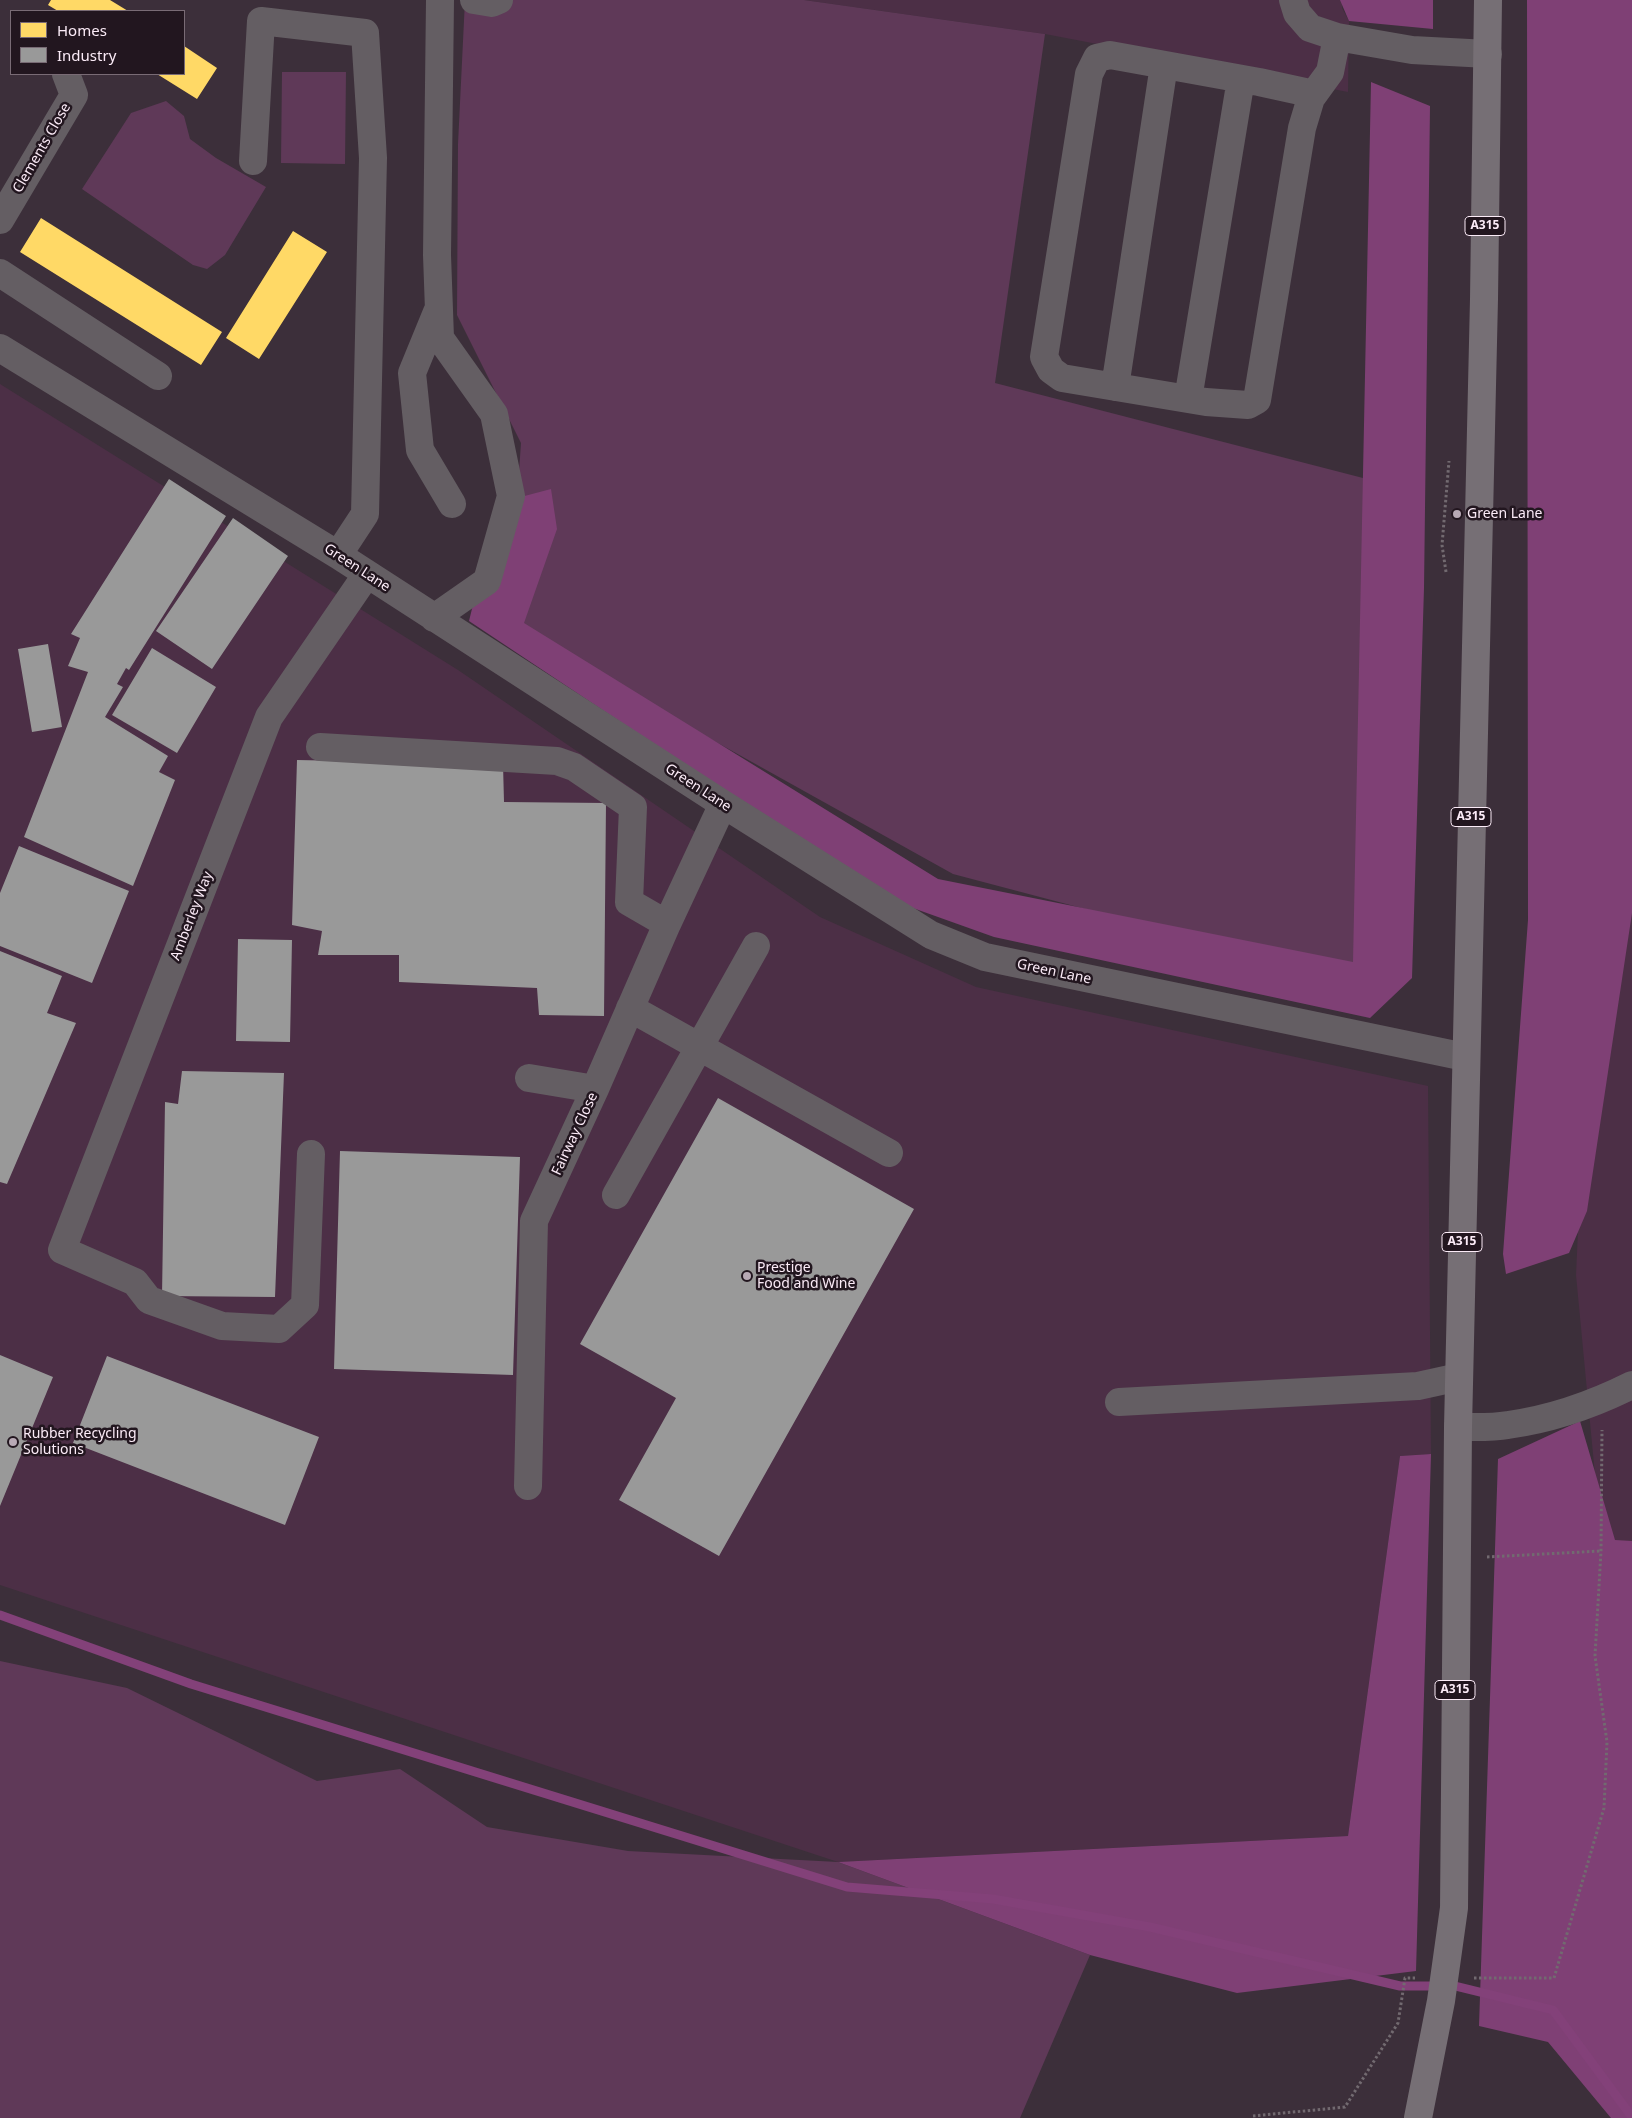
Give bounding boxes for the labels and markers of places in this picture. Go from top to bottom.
place label: Green Lane [1467,506,1543,522]
marker: Green Lane [1451,508,1463,520]
place label: Prestige Food and Wine [757,1260,855,1292]
marker: Prestige Food and Wine [741,1270,753,1282]
place label: Rubber Recycling Solutions [23,1426,137,1458]
marker: Rubber Recycling Solutions [7,1436,19,1448]

